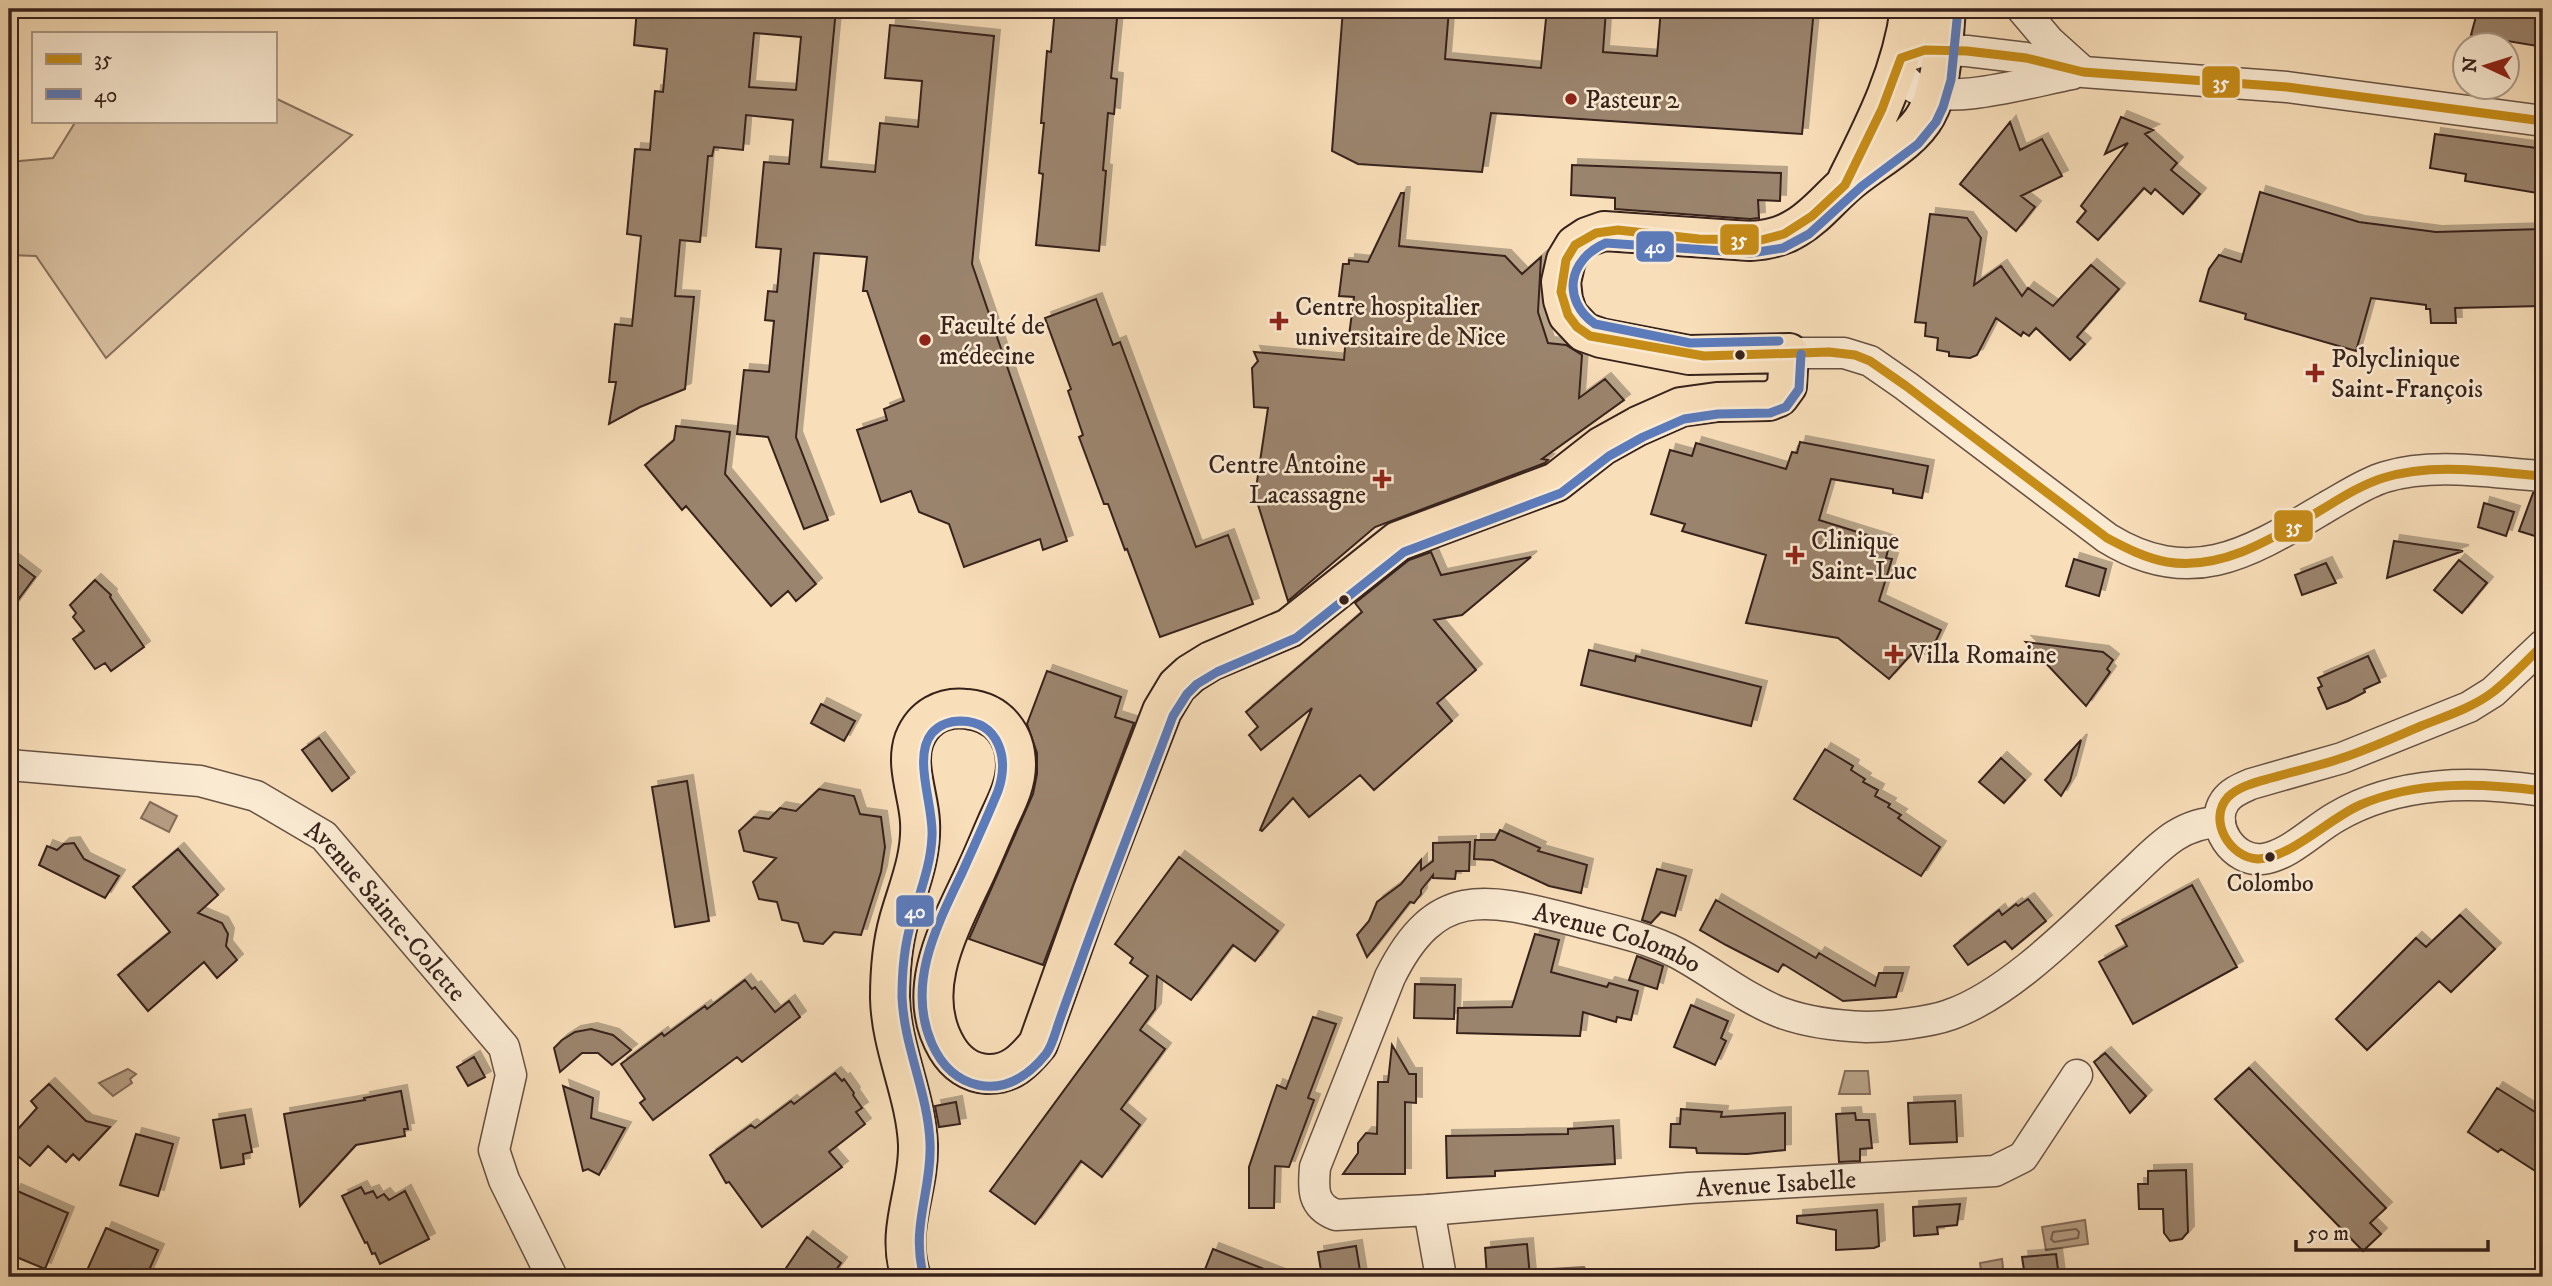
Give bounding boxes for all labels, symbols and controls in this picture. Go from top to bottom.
legend [32,32,276,122]
north arrow [2450,32,2520,102]
text: 35 [94,47,112,73]
text: N [2459,56,2483,74]
line badge: 35 [2201,65,2241,99]
text: 35 [2213,72,2230,95]
text: 40 [94,83,117,109]
place label: Pasteur 2 [1585,84,1680,117]
marker: Pasteur 2 [1563,91,1579,107]
line badge: 35 [1719,223,1760,256]
text: 35 [1731,229,1748,252]
line badge: 40 [1635,230,1675,263]
text: 40 [1644,236,1666,259]
place label: Centre hospitalier universitaire de Nice [1295,291,1506,354]
place label: Faculté de médecine [939,310,1045,373]
marker: Centre hospitalier universitaire de Nice [1269,311,1289,331]
marker: Faculté de médecine [917,332,933,348]
place label: Polyclinique Saint-François [2331,343,2483,406]
unlabelled marker [1733,348,1747,362]
marker: Polyclinique Saint-François [2305,363,2325,383]
place label: Centre Antoine Lacassagne [1208,449,1366,512]
marker: Centre Antoine Lacassagne [1372,469,1392,489]
line badge: 35 [2273,509,2314,543]
text: 35 [2286,516,2303,539]
place label: Clinique Saint-Luc [1811,525,1917,588]
marker: Clinique Saint-Luc [1785,545,1805,565]
unlabelled marker [1337,593,1351,607]
place label: Villa Romaine [1909,639,2057,672]
marker: Villa Romaine [1884,644,1904,664]
street label: Avenue Sainte-Colette [299,813,473,1009]
marker: Colombo [2263,850,2277,864]
place label: Colombo [2226,869,2314,899]
line badge: 40 [895,894,935,928]
street label: Avenue Colombo [1530,896,1707,981]
text: 40 [904,901,926,924]
street label: Avenue Isabelle [1695,1164,1857,1206]
scale bar [2296,1209,2489,1253]
text: 50 m [2307,1221,2349,1247]

